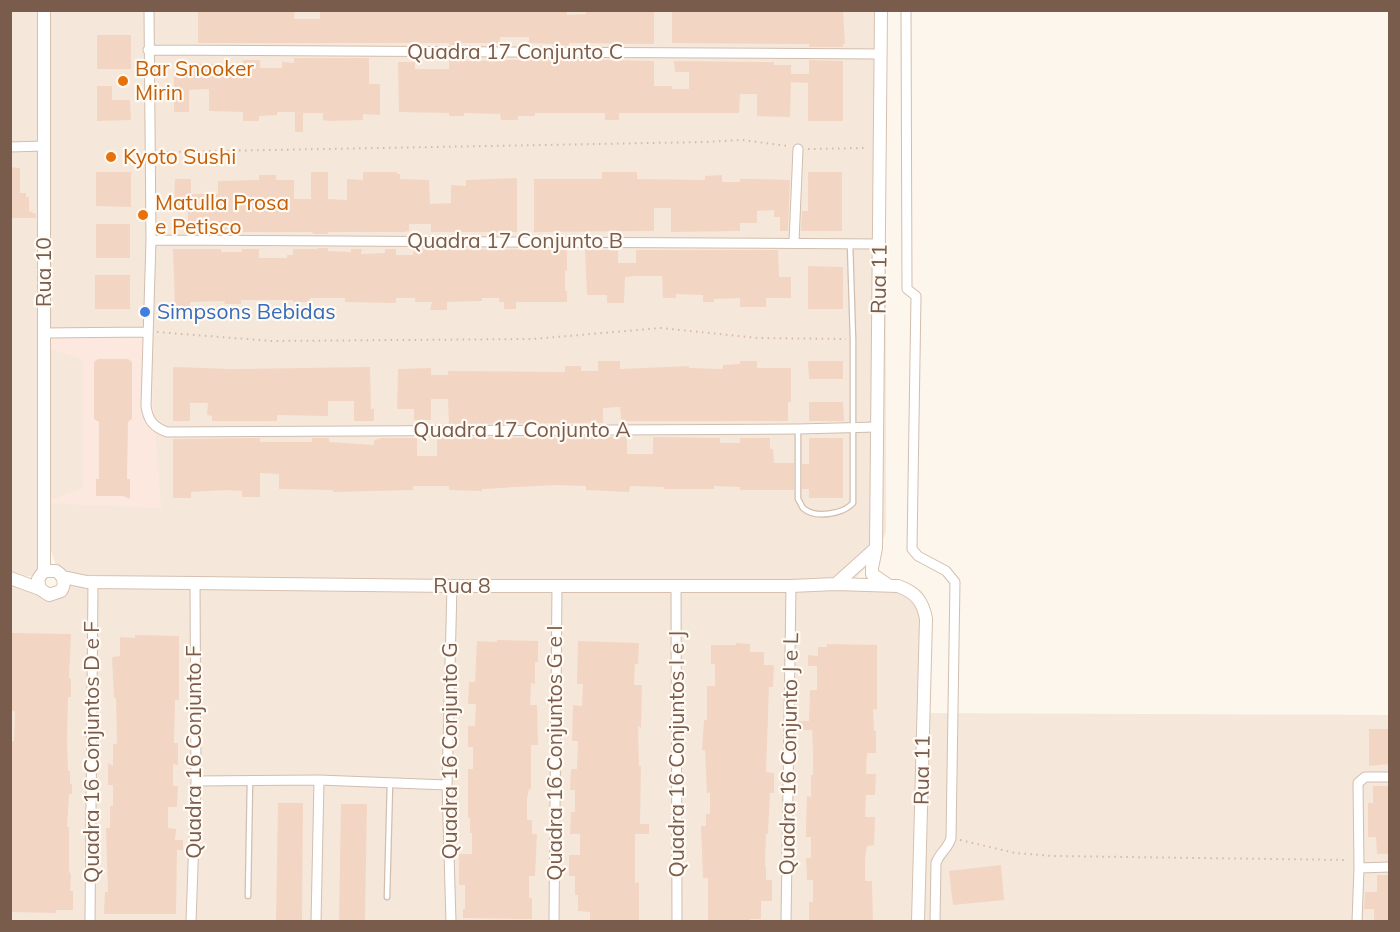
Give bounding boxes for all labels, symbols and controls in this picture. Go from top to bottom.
street label: Quadra 17 Conjunto C [407,38,623,64]
place label: Bar Snooker Mirin [135,55,254,105]
marker: Bar Snooker Mirin [116,74,130,88]
place label: Kyoto Sushi [123,143,236,169]
marker: Kyoto Sushi [104,150,118,164]
place label: Matulla Prosa e Petisco [155,189,289,239]
marker: Matulla Prosa e Petisco [136,208,150,222]
street label: Quadra 17 Conjunto B [407,227,623,253]
street label: Rua 10 [30,237,56,307]
street label: Rua 11 [864,244,892,314]
place label: Simpsons Bebidas [157,298,336,324]
marker: Simpsons Bebidas [138,305,152,319]
street label: Quadra 17 Conjunto A [413,416,631,442]
street label: Rua 8 [433,572,491,598]
street label: Quadra 16 Conjuntos D e F [78,621,104,883]
street label: Quadra 16 Conjuntos G e I [541,625,567,881]
street label: Quadra 16 Conjuntos I e J [663,630,689,878]
street label: Quadra 16 Conjunto J e L [773,632,803,876]
street label: Quadra 16 Conjunto G [436,642,462,860]
street label: Quadra 16 Conjunto F [180,645,206,859]
street label: Rua 11 [907,735,935,805]

